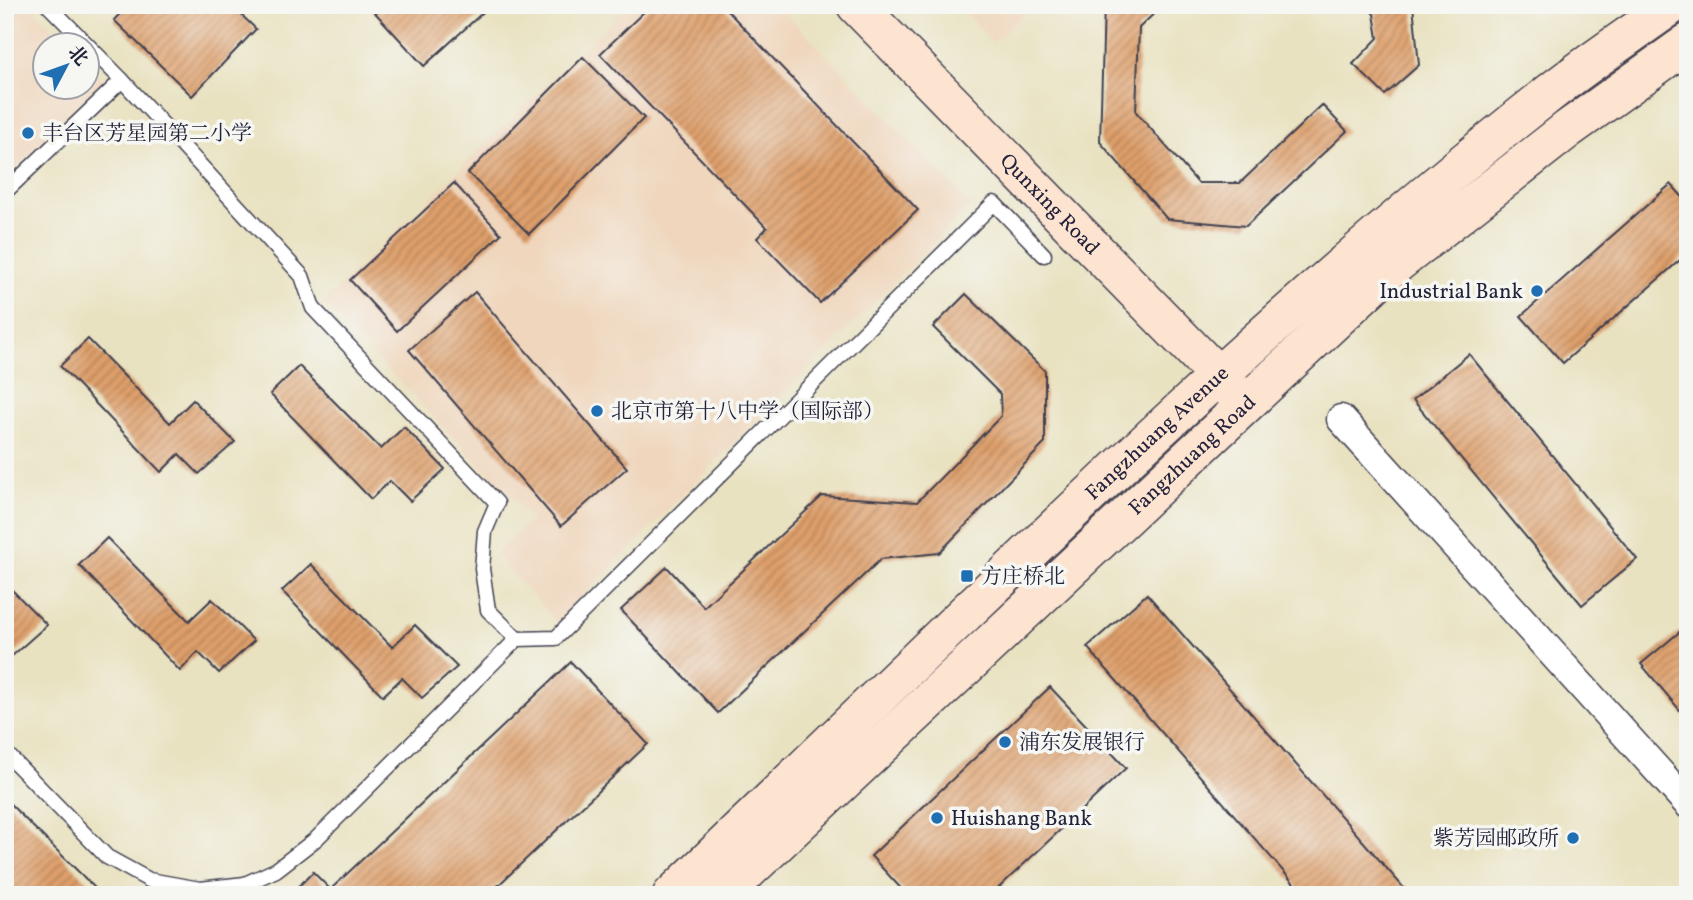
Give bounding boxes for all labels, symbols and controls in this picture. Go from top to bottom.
north arrow [32,32,102,102]
text: 北 [61,40,93,72]
place label: 丰台区芳星园第二小学 [42,120,252,149]
marker: 丰台区芳星园第二小学 [20,125,36,141]
street label: Qunxing Road [993,148,1106,262]
place label: Industrial Bank [1379,278,1524,307]
marker: Industrial Bank [1529,283,1545,299]
street label: Fangzhuang Avenue [1080,360,1236,507]
street label: Fangzhuang Road [1123,389,1263,523]
place label: 北京市第十八中学（国际部） [611,398,884,427]
marker: 北京市第十八中学（国际部） [589,403,605,419]
place label: 方庄桥北 [981,563,1065,592]
marker: 方庄桥北 [959,568,975,584]
place label: 浦东发展银行 [1019,729,1145,758]
marker: 浦东发展银行 [997,734,1013,750]
place label: Huishang Bank [951,805,1092,834]
marker: Huishang Bank [929,810,945,826]
place label: 紫芳园邮政所 [1433,825,1559,854]
marker: 紫芳园邮政所 [1565,830,1581,846]

